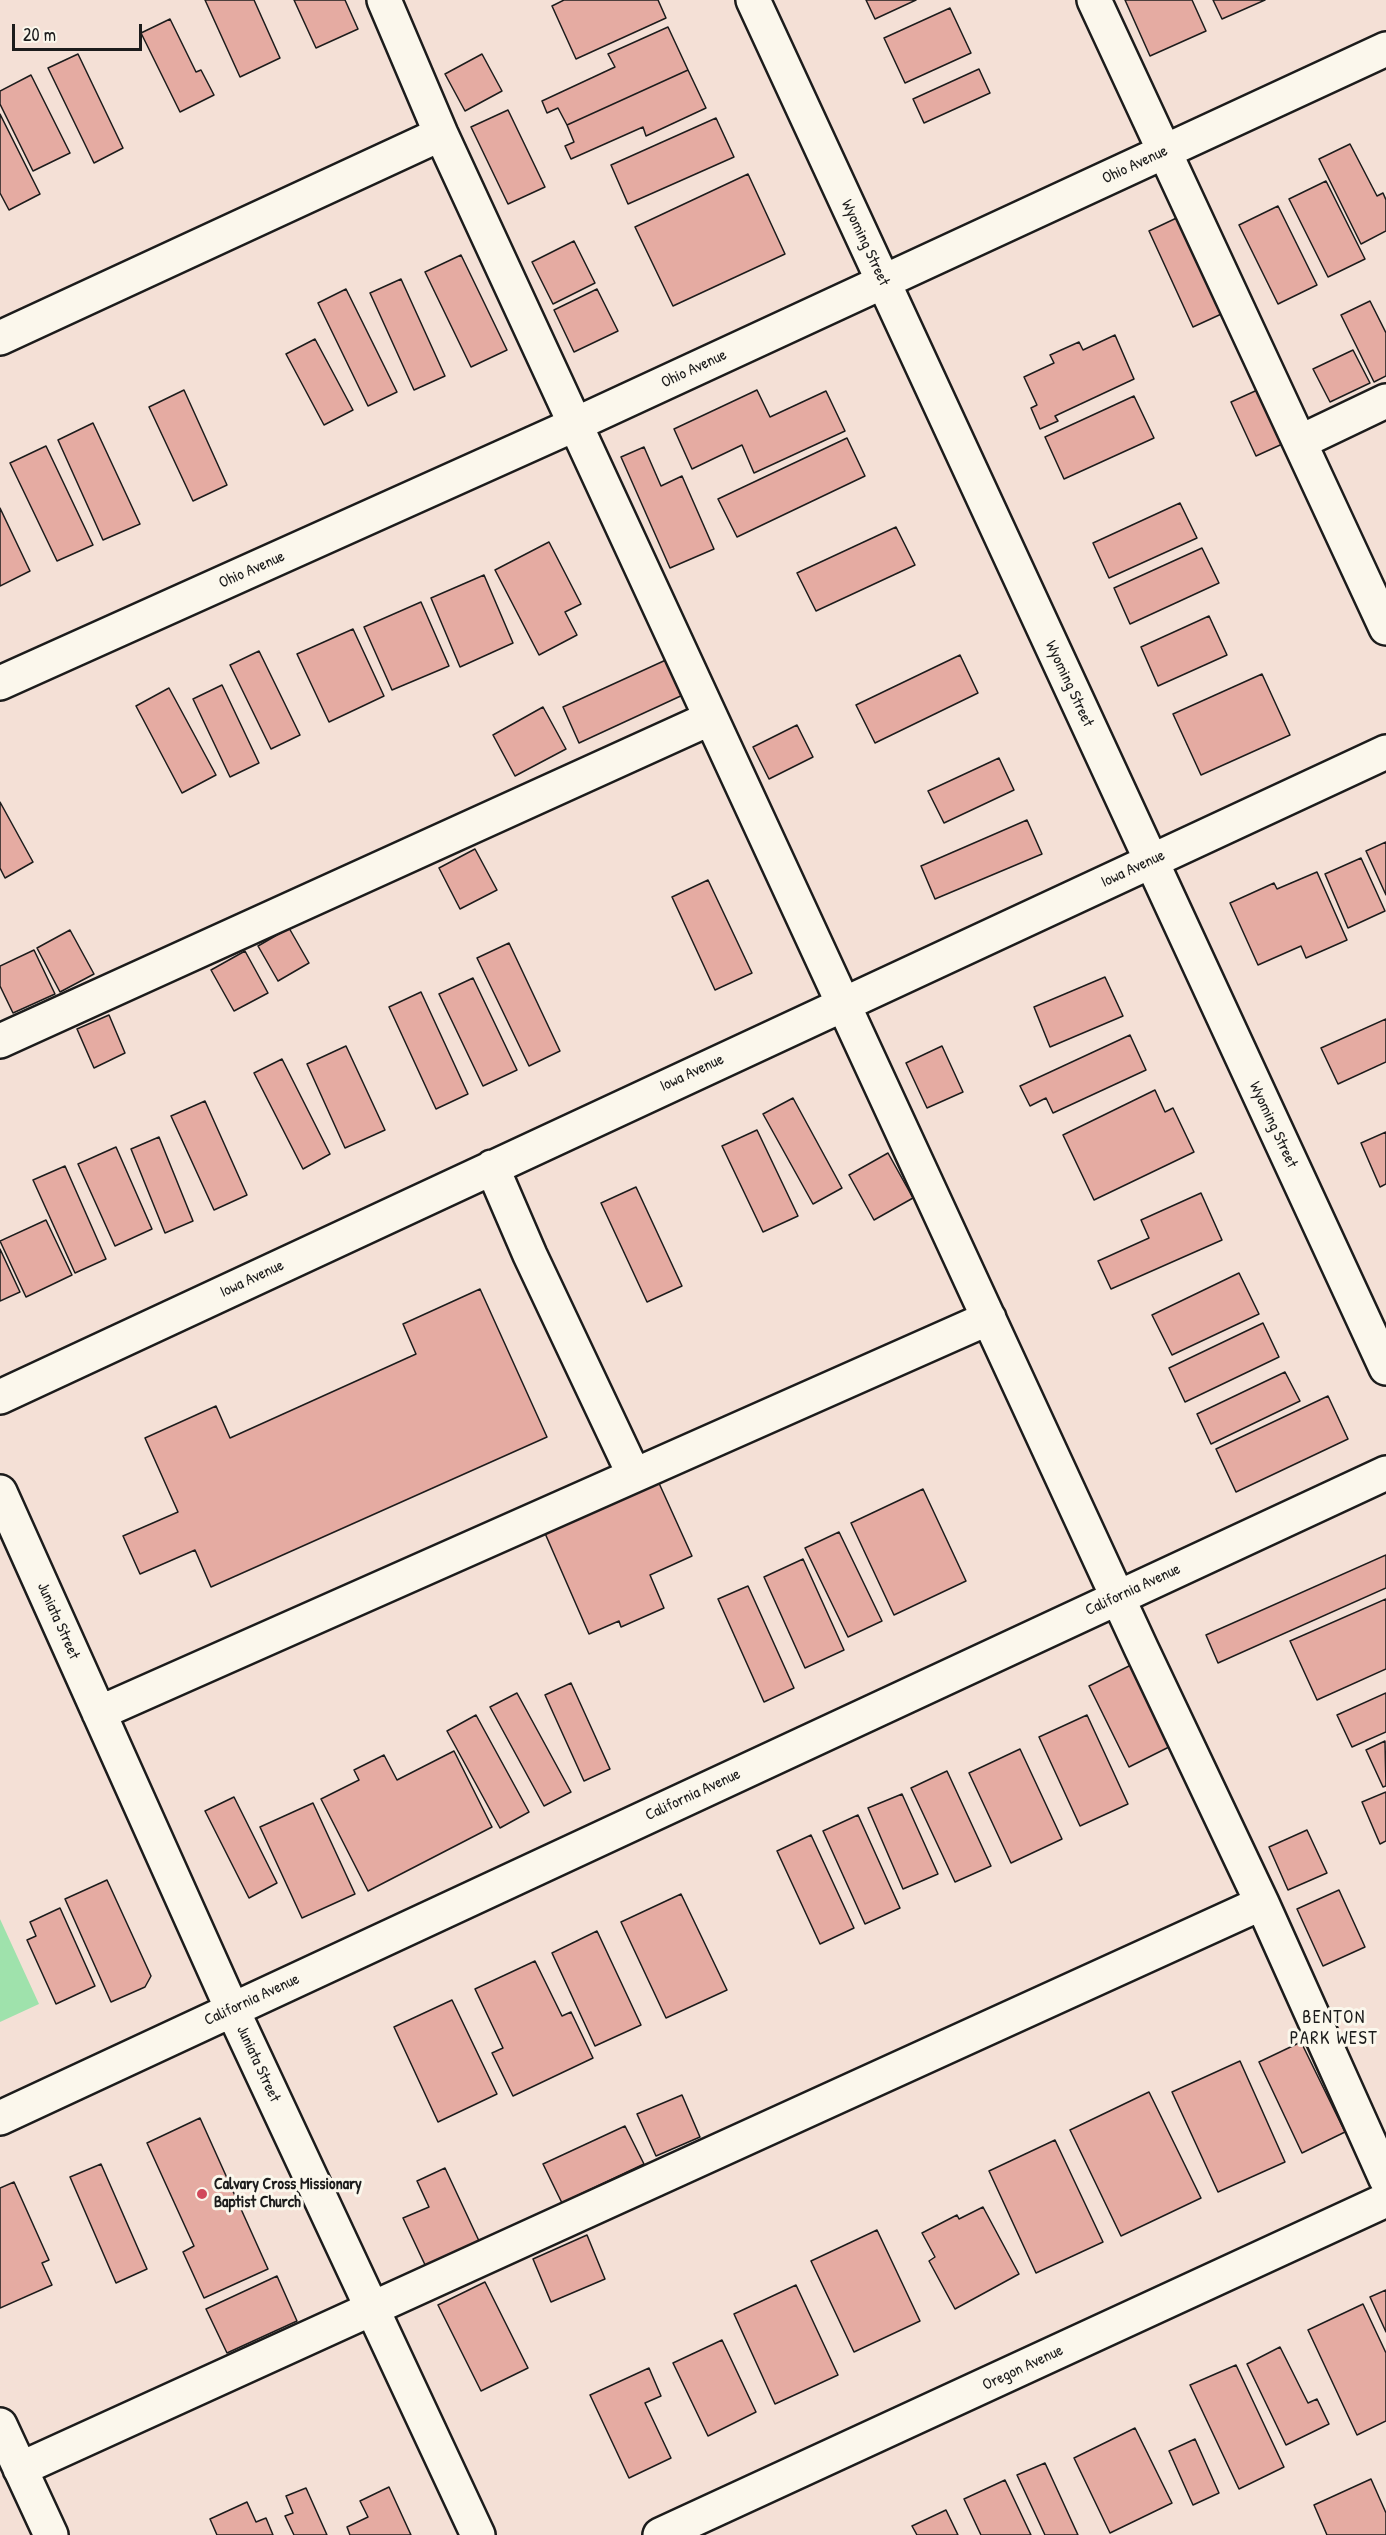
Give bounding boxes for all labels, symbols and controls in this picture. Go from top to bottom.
scale bar [15,12,146,50]
text: 20 m [23,22,56,47]
street label: Ohio Avenue [1099,142,1171,188]
street label: Wyoming Street [837,197,893,289]
street label: Ohio Avenue [658,346,730,392]
street label: Ohio Avenue [216,547,288,593]
street label: Wyoming Street [1041,638,1097,730]
street label: Iowa Avenue [1098,846,1168,892]
street label: Iowa Avenue [657,1050,727,1096]
street label: Wyoming Street [1245,1079,1301,1171]
street label: Iowa Avenue [217,1256,287,1302]
street label: California Avenue [1082,1560,1184,1620]
street label: Juniata Street [33,1580,83,1662]
street label: California Avenue [642,1765,744,1825]
street label: California Avenue [201,1970,303,2030]
district label: BENTON PARK WEST [1290,2007,1378,2050]
street label: Juniata Street [232,2023,284,2105]
place label: Calvary Cross Missionary Baptist Church [214,2175,362,2213]
marker: Calvary Cross Missionary Baptist Church [195,2187,209,2201]
street label: Oregon Avenue [980,2341,1066,2395]

